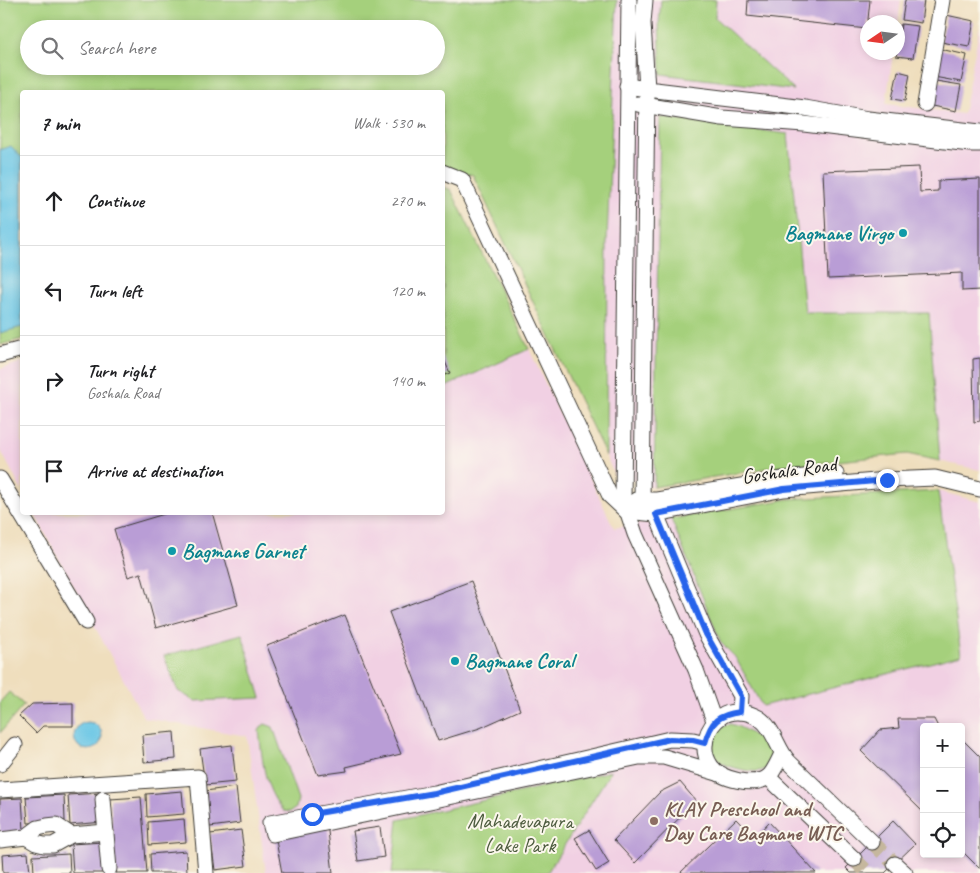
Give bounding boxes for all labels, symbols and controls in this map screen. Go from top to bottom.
north arrow [860,15,905,60]
search box [20,20,445,75]
icon: search [38,34,66,62]
text: Search here [78,36,155,60]
text: 7 min [40,110,80,136]
text: Walk · 530 m [353,113,425,133]
icon: ahead [40,187,68,215]
text: Continue [87,189,144,213]
text: 270 m [391,191,425,211]
place label: Bagmane Virgo [785,220,895,246]
marker: Bagmane Virgo [897,227,909,239]
icon: left [40,277,68,305]
text: Turn left [87,279,142,303]
text: 120 m [391,281,425,301]
text: Turn right [87,359,154,383]
icon: right [40,367,68,395]
text: 140 m [391,371,425,391]
text: Goshala Road [87,383,160,403]
street label: Goshala Road [740,450,842,489]
icon: arrive [40,457,68,485]
text: Arrive at destination [87,459,223,483]
route end [876,469,899,492]
place label: Bagmane Garnet [182,538,307,564]
marker: Bagmane Garnet [166,545,178,557]
place label: Bagmane Coral [465,648,578,674]
marker: Bagmane Coral [449,655,461,667]
map controls [920,723,965,858]
button: + [920,723,965,768]
button: − [920,768,965,813]
place label: KLAY Preschool and Day Care Bagmane WTC [664,796,844,846]
route start [301,803,324,826]
park label: Mahadevapura Lake Park [467,808,575,858]
button: locate [920,813,965,858]
marker: KLAY Preschool and Day Care Bagmane WTC [648,815,660,827]

